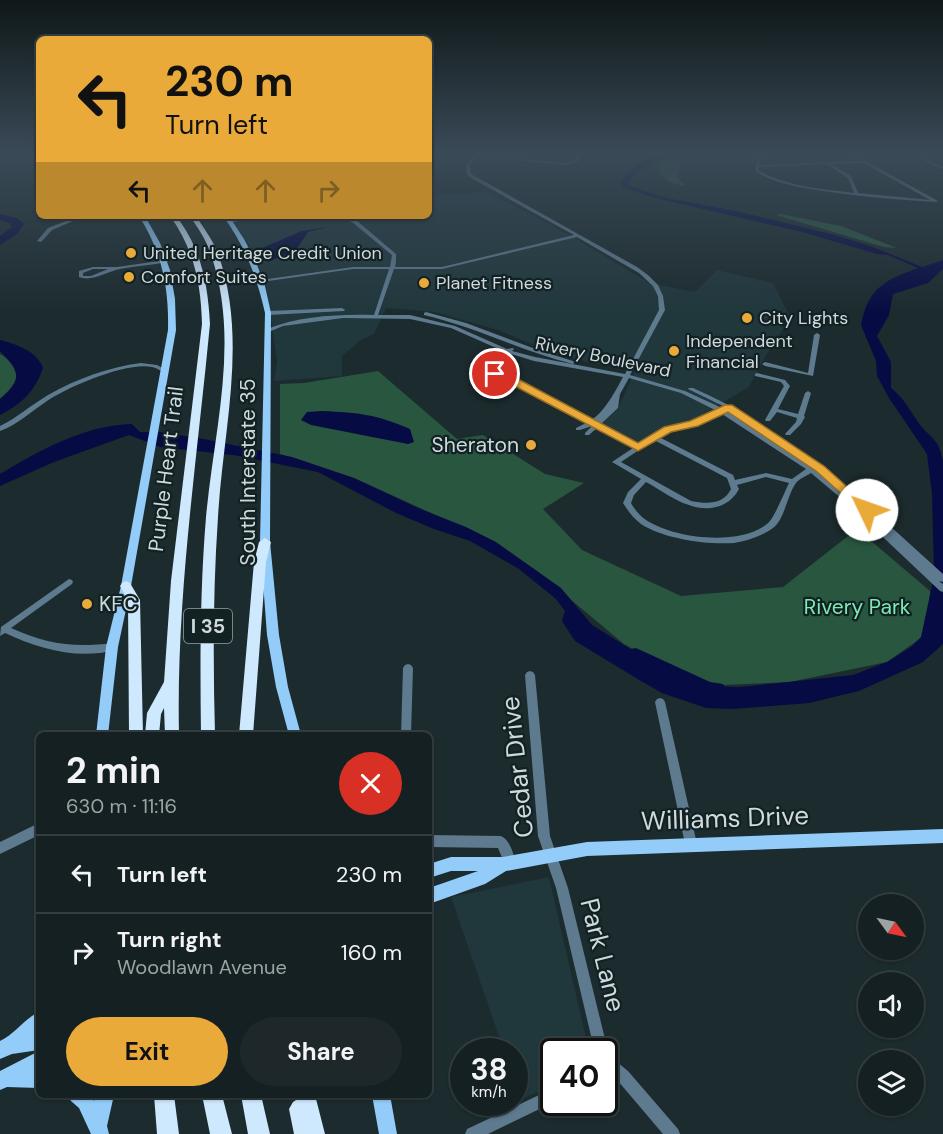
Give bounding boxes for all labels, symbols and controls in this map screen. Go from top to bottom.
text: 230 m [165,54,294,109]
icon: left [66,60,144,138]
text: Turn left [165,107,268,142]
icon: left [123,174,156,207]
icon: ahead [186,174,219,207]
icon: ahead [249,174,282,207]
icon: right [312,174,345,207]
place label: United Heritage Credit Union [143,241,382,265]
marker: United Heritage Credit Union [124,246,138,260]
place label: Comfort Suites [141,265,267,289]
marker: Comfort Suites [122,270,136,284]
place label: Planet Fitness [436,271,552,295]
marker: Planet Fitness [417,276,431,290]
place label: City Lights [759,306,848,330]
marker: City Lights [740,311,754,325]
place label: Independent Financial [686,329,793,374]
street label: Rivery Boulevard [533,331,673,383]
marker: Independent Financial [667,344,681,358]
pin [469,348,520,399]
icon: arrive [478,357,511,390]
street label: South Interstate 35 [234,378,262,566]
street label: Purple Heart Trail [142,385,190,553]
place label: Sheraton [431,431,519,459]
marker: Sheraton [524,438,538,452]
position arrow [835,478,899,542]
place label: KFC [99,590,138,618]
park label: Rivery Park [804,593,911,621]
marker: KFC [80,597,94,611]
road number: I 35 [184,609,232,643]
street label: Cedar Drive [493,695,541,839]
text: 2 min [66,747,161,794]
button: close [339,752,402,815]
text: 630 m · 11:16 [66,793,177,819]
street label: Williams Drive [640,798,810,838]
icon: left [66,858,99,891]
text: Turn left [117,860,207,889]
text: 230 m [336,860,402,889]
north arrow [858,894,924,960]
map controls [858,894,924,1116]
street label: Park Lane [572,895,634,1015]
text: Turn right [117,925,222,954]
icon: right [66,936,99,969]
text: 160 m [341,938,402,967]
text: Woodlawn Avenue [117,954,287,980]
button: sound [858,972,924,1038]
button: Exit [66,1017,228,1086]
button: Share [240,1017,402,1086]
speed limit sign: 40 [540,1038,618,1116]
text: 38 [470,1050,508,1089]
button: layers [858,1050,924,1116]
text: km/h [471,1082,507,1102]

